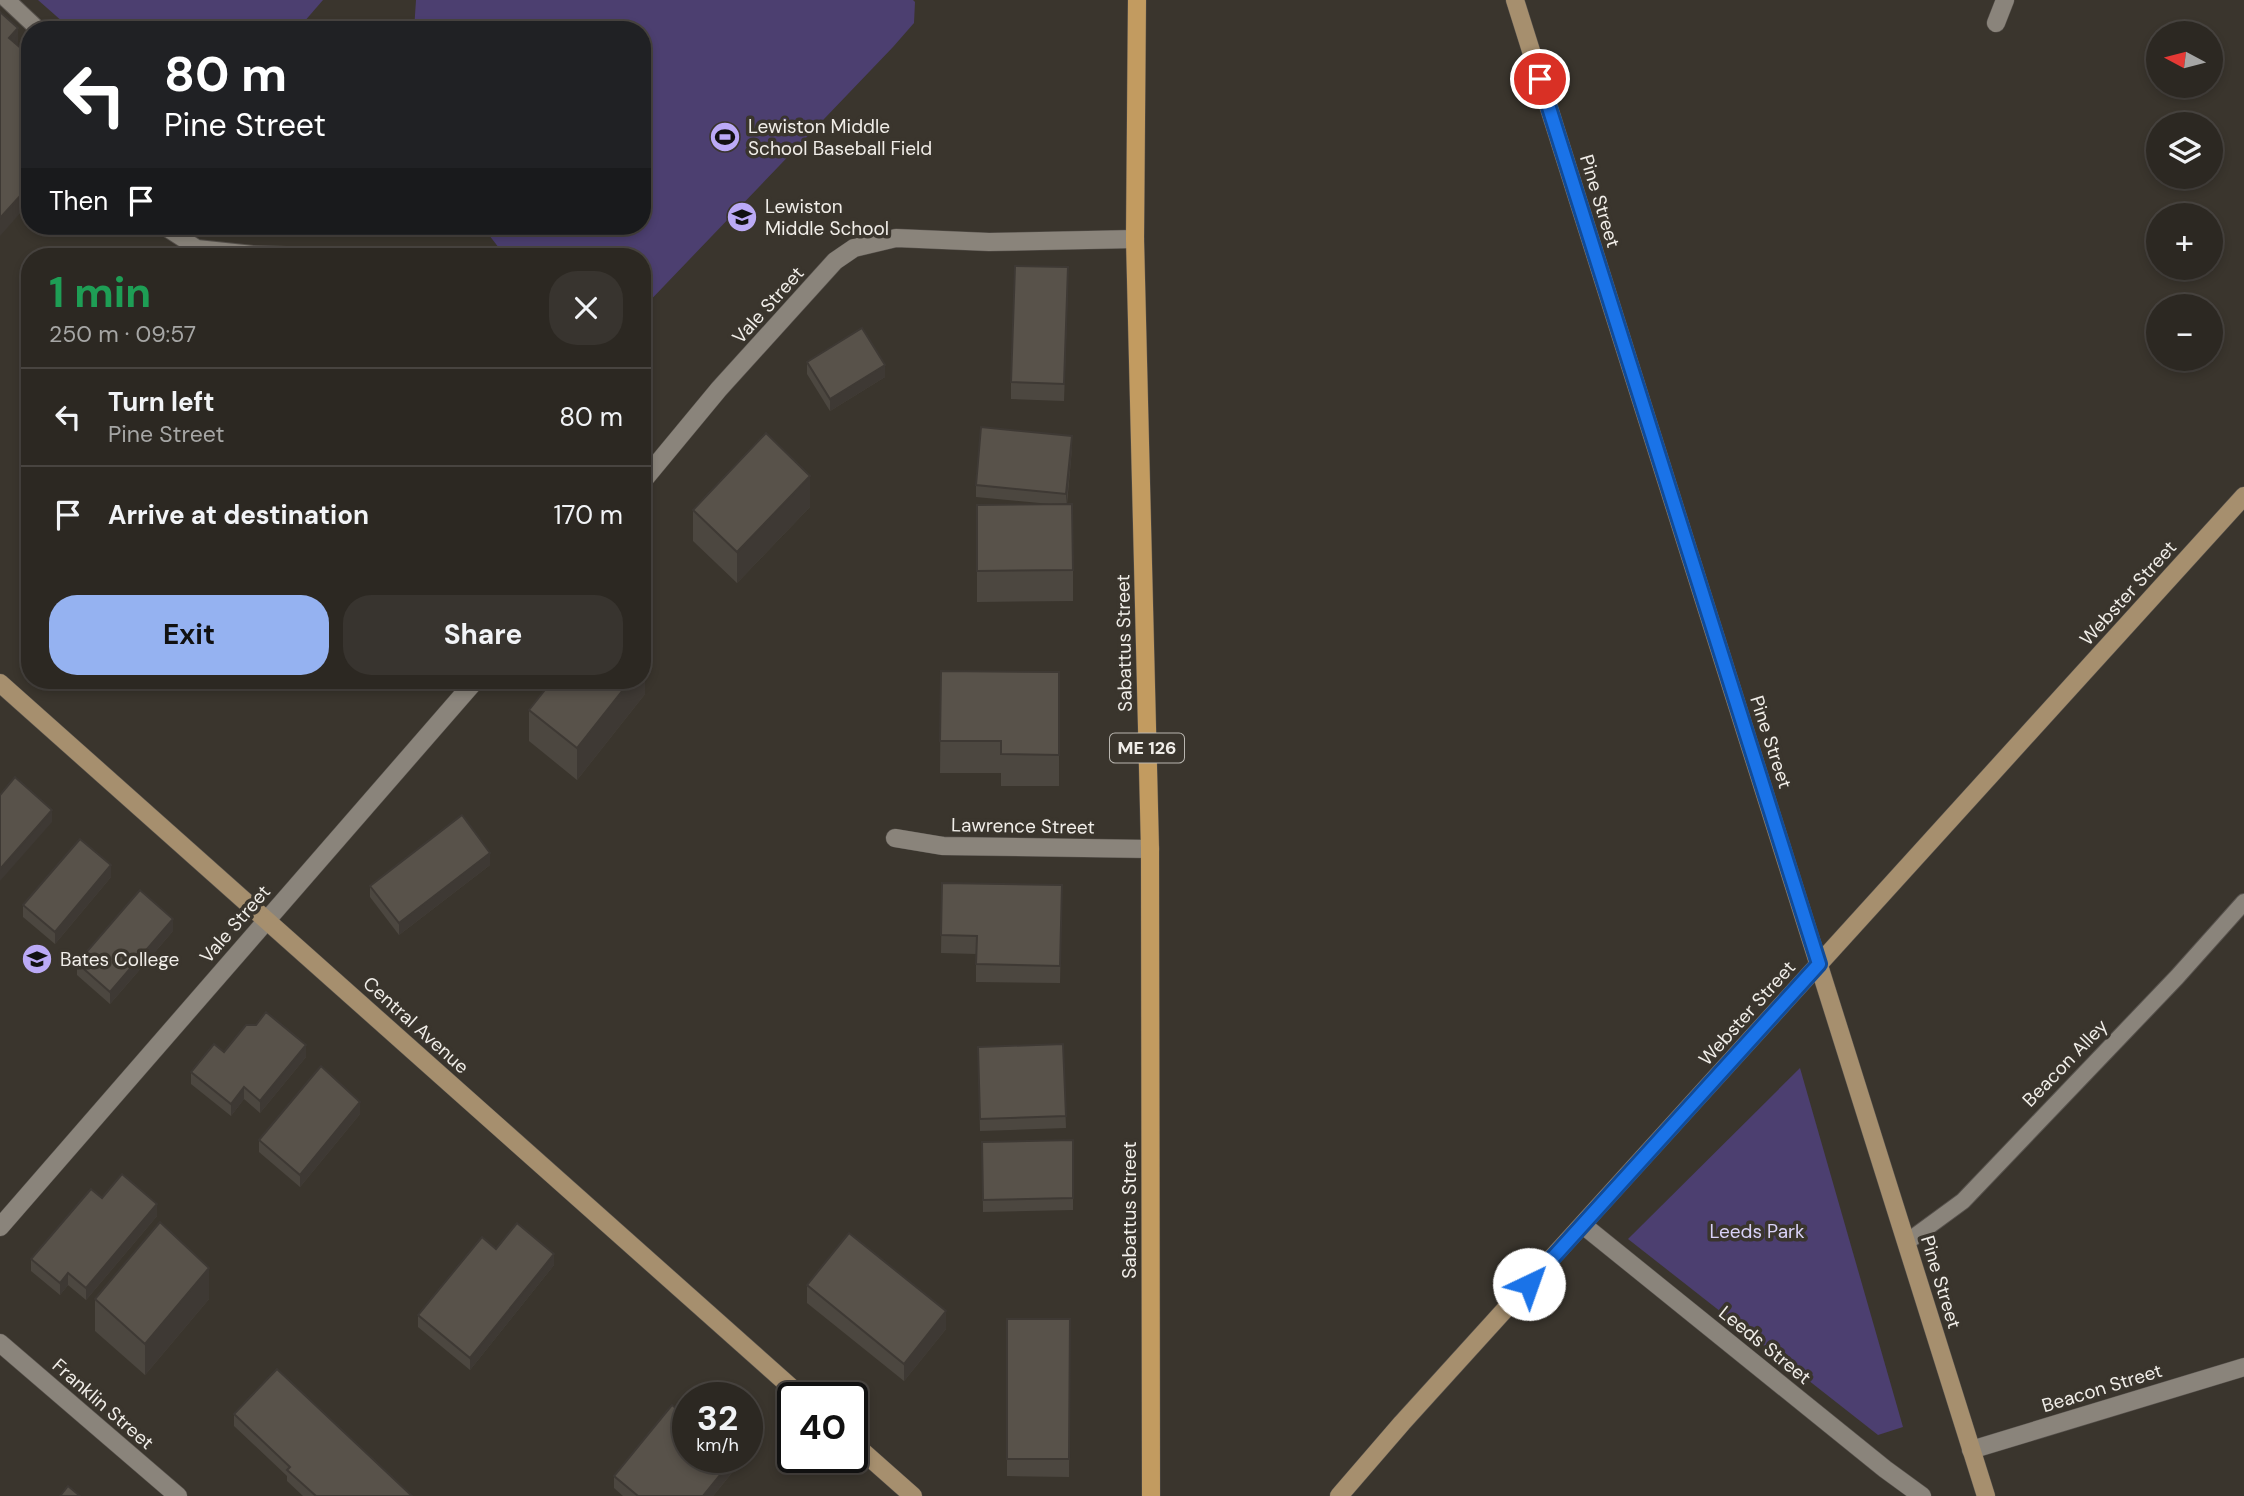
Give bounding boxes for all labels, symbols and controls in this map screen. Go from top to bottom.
north arrow [2146,21,2222,98]
map controls [2146,21,2223,371]
text: 80 m [164,42,287,106]
icon: left [49,49,140,140]
pin [1510,49,1570,109]
icon: arrive [1521,60,1559,98]
text: Pine Street [164,104,326,146]
button: layers [2146,112,2223,189]
place label: Lewiston Middle School Baseball Field [748,114,932,161]
sports icon: Lewiston Middle School Baseball Field [708,120,742,154]
street label: Pine Street [1574,151,1626,251]
icon: arrive [122,182,160,220]
text: Then [49,184,108,218]
place label: Lewiston Middle School [765,194,889,241]
school or university icon: Lewiston Middle School [725,200,759,234]
button: + [2146,203,2223,280]
street label: Vale Street [727,261,809,349]
text: 1 min [49,265,151,320]
button: close [549,271,623,345]
button: − [2146,294,2223,371]
text: 250 m · 09:57 [49,319,196,349]
text: Turn left [108,385,215,419]
icon: left [49,398,87,436]
text: 80 m [559,400,623,434]
text: Pine Street [108,419,224,449]
icon: arrive [49,496,87,534]
text: Arrive at destination [108,498,369,532]
text: 170 m [554,498,623,532]
street label: Webster Street [2074,535,2182,651]
street label: Sabattus Street [1110,574,1138,712]
button: Exit [49,595,329,675]
button: Share [343,595,623,675]
street label: Pine Street [1744,692,1798,792]
road number: ME 126 [1110,734,1184,762]
street label: Lawrence Street [951,812,1095,840]
street label: Vale Street [194,880,276,968]
school or university icon: Bates College [20,942,54,976]
place label: Bates College [60,947,179,972]
street label: Webster Street [1693,955,1801,1071]
street label: Central Avenue [358,971,474,1079]
street label: Beacon Alley [2017,1013,2113,1112]
street label: Sabattus Street [1117,1141,1142,1279]
park label: Leeds Park [1709,1219,1805,1244]
street label: Pine Street [1915,1232,1967,1332]
position arrow [1492,1247,1566,1321]
street label: Leeds Street [1714,1300,1816,1390]
street label: Franklin Street [47,1353,159,1455]
street label: Beacon Street [2039,1358,2165,1418]
speed limit sign: 40 [777,1382,868,1473]
text: 32 [697,1395,738,1441]
text: km/h [696,1433,739,1457]

